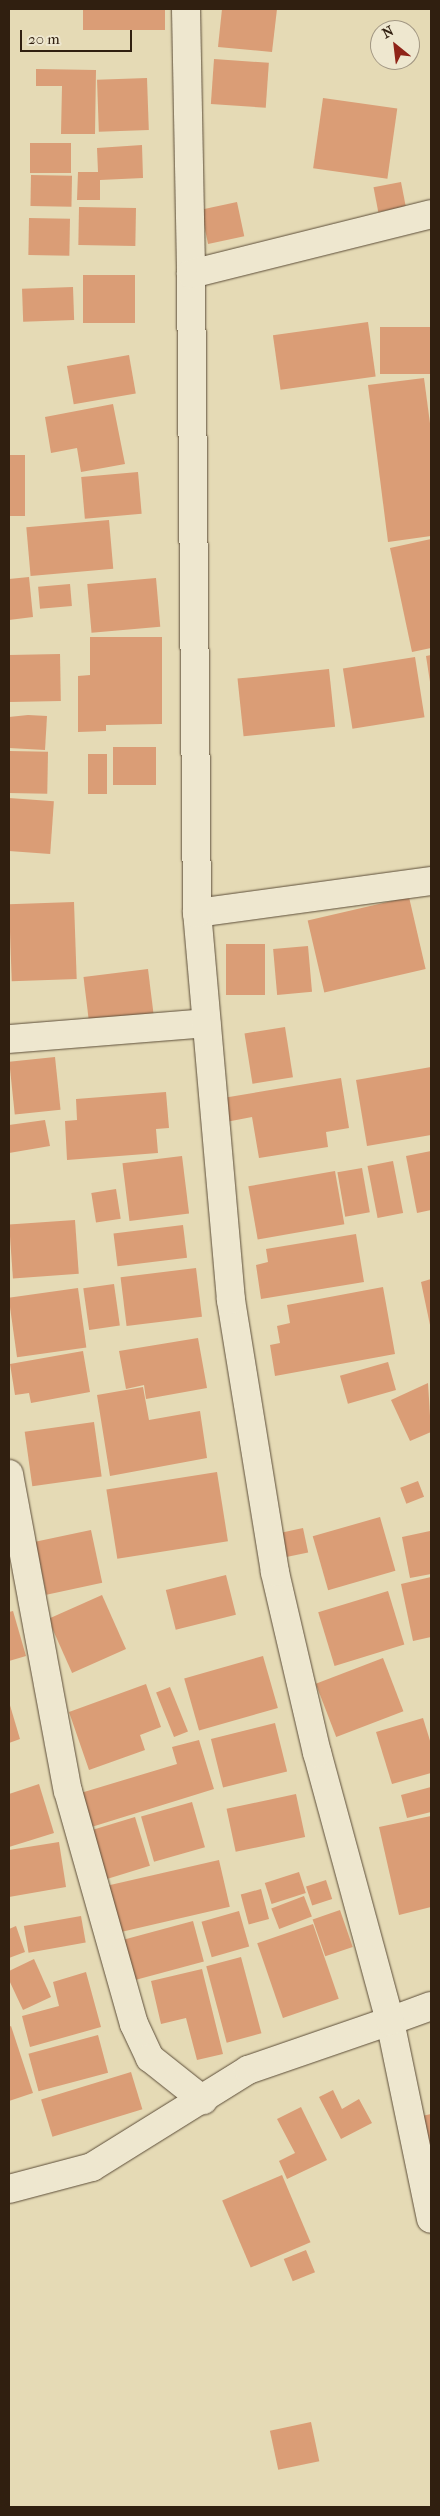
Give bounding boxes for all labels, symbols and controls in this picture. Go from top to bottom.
scale bar [22,20,135,52]
north arrow [370,20,420,70]
text: N [379,22,397,42]
text: 20 m [28,30,60,48]

